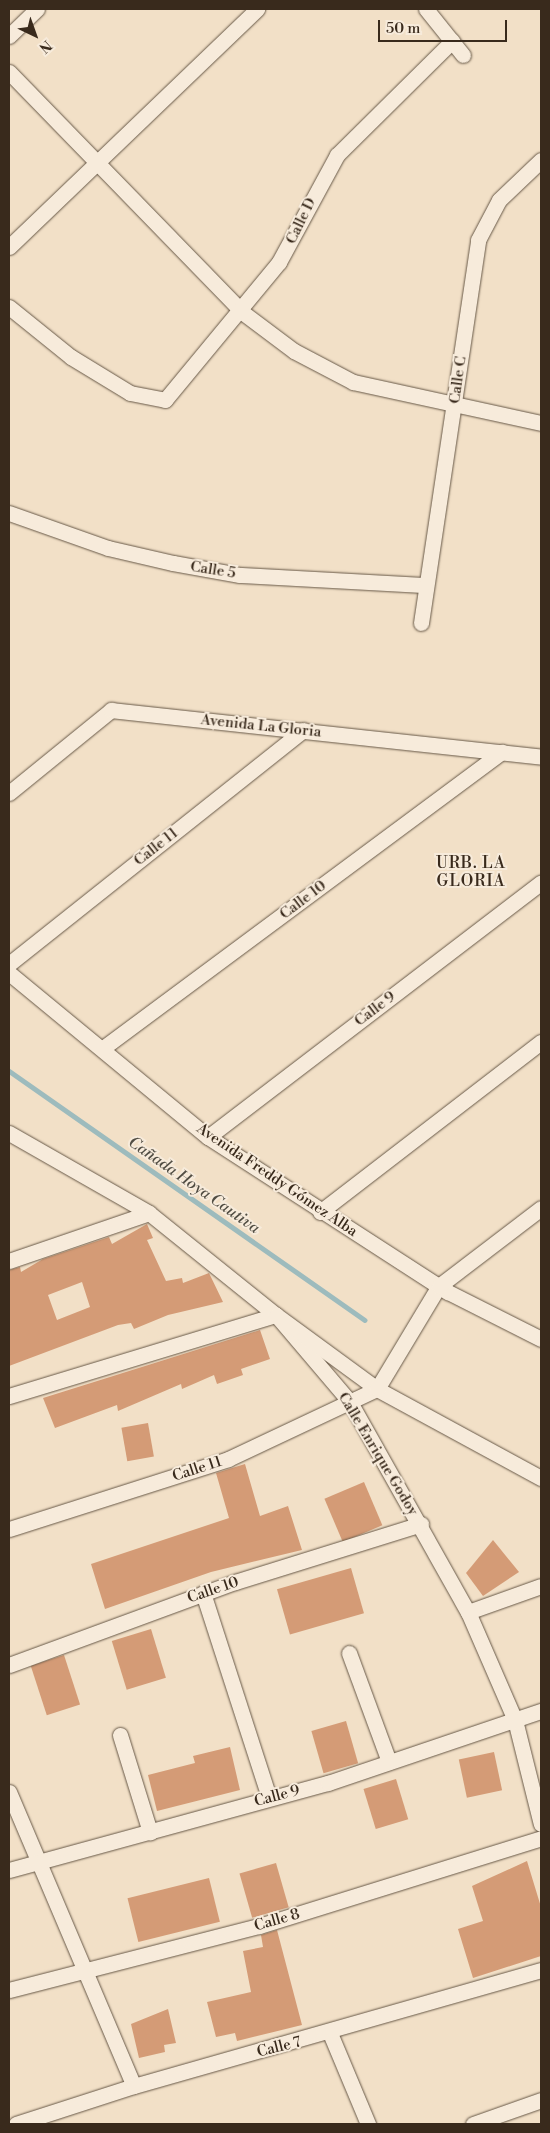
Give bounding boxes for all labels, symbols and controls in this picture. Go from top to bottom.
north arrow [10,10,60,60]
scale bar [380,10,509,42]
text: 50 m [386,19,420,38]
text: N [35,36,55,57]
street label: Calle D [282,195,320,247]
street label: Calle C [446,355,470,405]
street label: Calle 5 [189,558,237,582]
street label: Avenida La Gloria [200,711,322,741]
street label: Calle 11 [130,824,182,870]
district label: URB. LA GLORIA [435,853,507,891]
street label: Calle 10 [276,877,330,923]
street label: Calle 9 [351,988,399,1030]
street label: Avenida Freddy Gómez Alba [193,1119,361,1241]
water label: Cañada Hoya Cautiva [125,1132,263,1238]
street label: Calle Enrique Godoy [334,1389,422,1519]
street label: Calle 11 [170,1453,224,1485]
street label: Calle 10 [185,1573,241,1607]
street label: Calle 9 [252,1781,302,1811]
street label: Calle 8 [252,1905,302,1935]
street label: Calle 7 [255,2033,303,2061]

